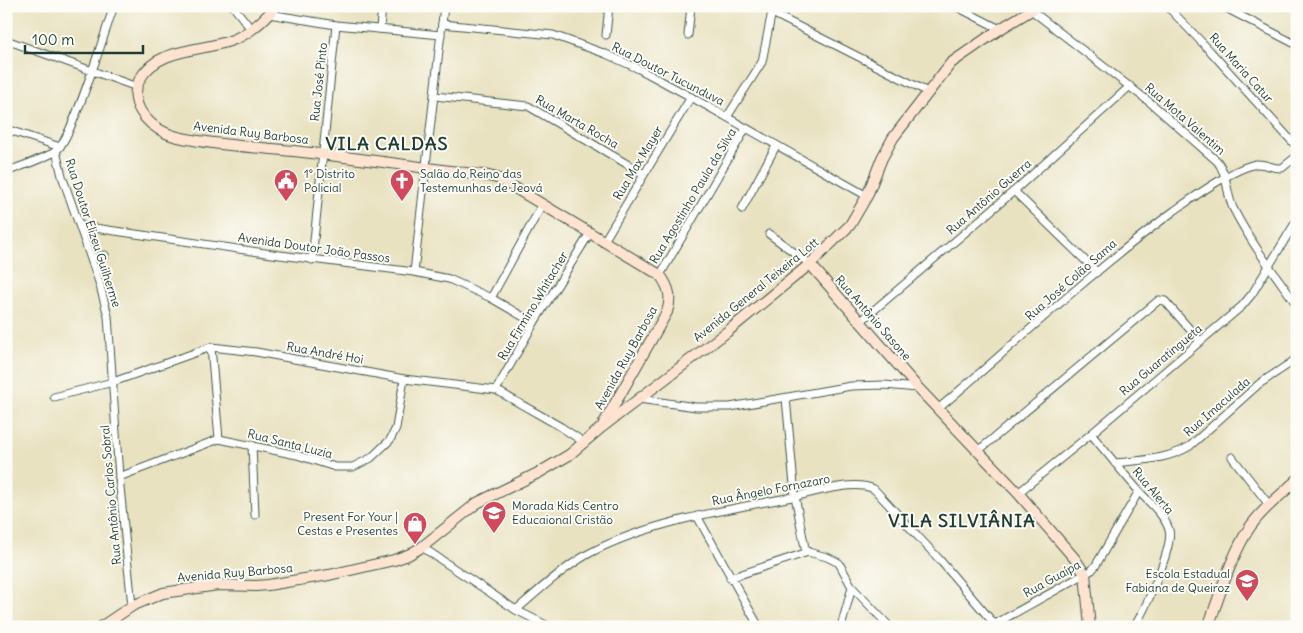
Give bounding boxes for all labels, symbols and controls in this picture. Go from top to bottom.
scale bar [25,22,142,54]
text: 100 m [32,30,74,49]
street label: Rua Maria Catur [1206,30,1277,106]
street label: Rua Doutor Tucunduva [610,39,727,108]
street label: Rua José Pinto [307,41,330,122]
street label: Rua Mota Valentim [1142,80,1229,158]
street label: Rua Marta Rocha [533,92,622,152]
street label: Avenida Ruy Barbosa [193,118,310,147]
street label: Rua Max Mayer [609,123,666,203]
street label: Rua Agostinho Paula da Silva [646,125,739,266]
district label: VILA CALDAS [325,132,449,155]
street label: Rua Antônio Guerra [943,156,1034,238]
street label: Rua Doutor Elizeu Guilherme [62,157,125,309]
place label: 1º Distrito Policial [304,166,355,195]
place label: Salão do Reino das Testemunhas de Jeová [420,166,543,195]
public building icon: 1º Distrito Policial [273,168,299,202]
church icon: Salão do Reino das Testemunhas de Jeová [389,168,415,202]
street label: Avenida Doutor João Passos [237,229,391,266]
street label: Avenida General Teixeira Lott [690,234,821,345]
street label: Rua José Colão Sama [1022,236,1120,323]
street label: Rua Firmino Whitacher [494,249,571,363]
street label: Rua Antônio Sasone [832,272,914,363]
street label: Avenida Ruy Barbosa [591,303,660,412]
street label: Rua Guaratingueta [1116,321,1205,398]
street label: Rua André Hoi [285,338,365,367]
street label: Rua Imaculada [1180,374,1253,440]
street label: Rua Antônio Carlos Sobral [97,424,124,566]
street label: Rua Santa Luzia [246,426,334,461]
street label: Rua Alerta [1129,464,1178,517]
street label: Rua Ângelo Fornazaro [711,471,832,508]
place label: Morada Kids Centro Educaional Cristão [512,498,619,527]
school or university icon: Morada Kids Centro Educaional Cristão [481,500,507,534]
place label: Present For Your | Cestas e Presentes [297,509,398,538]
district label: VILA SILVIÂNIA [888,509,1036,532]
shop icon: Present For Your | Cestas e Presentes [402,511,428,545]
street label: Rua Guaípa [1021,557,1083,600]
street label: Avenida Ruy Barbosa [177,560,293,585]
place label: Escola Estadual Fabiana de Queiroz [1125,566,1230,595]
school or university icon: Escola Estadual Fabiana de Queiroz [1234,568,1260,602]

